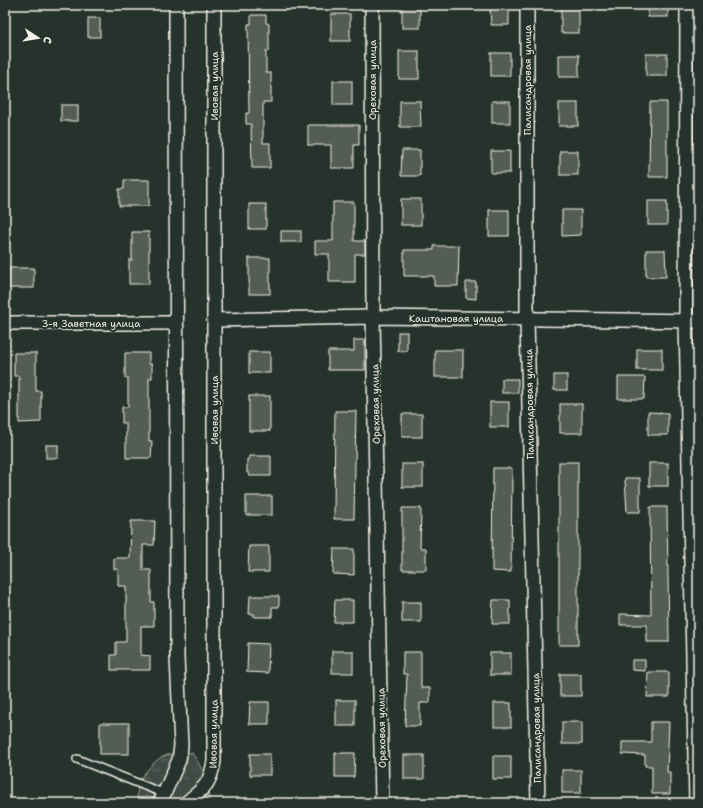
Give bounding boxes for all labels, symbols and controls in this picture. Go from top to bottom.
north arrow [18,18,58,58]
street label: Палисандровая улица [521,24,534,135]
text: С [39,35,55,45]
street label: Ореховая улица [366,39,379,120]
street label: Ивовая улица [208,51,221,121]
street label: Каштановая улица [409,312,504,325]
street label: 3-я Заветная улица [42,317,141,330]
street label: Палисандровая улица [522,348,537,459]
street label: Ореховая улица [368,363,383,444]
street label: Ивовая улица [208,375,221,445]
street label: Палисандровая улица [529,672,544,783]
street label: Ореховая улица [374,687,389,768]
street label: Ивовая улица [206,699,221,769]

